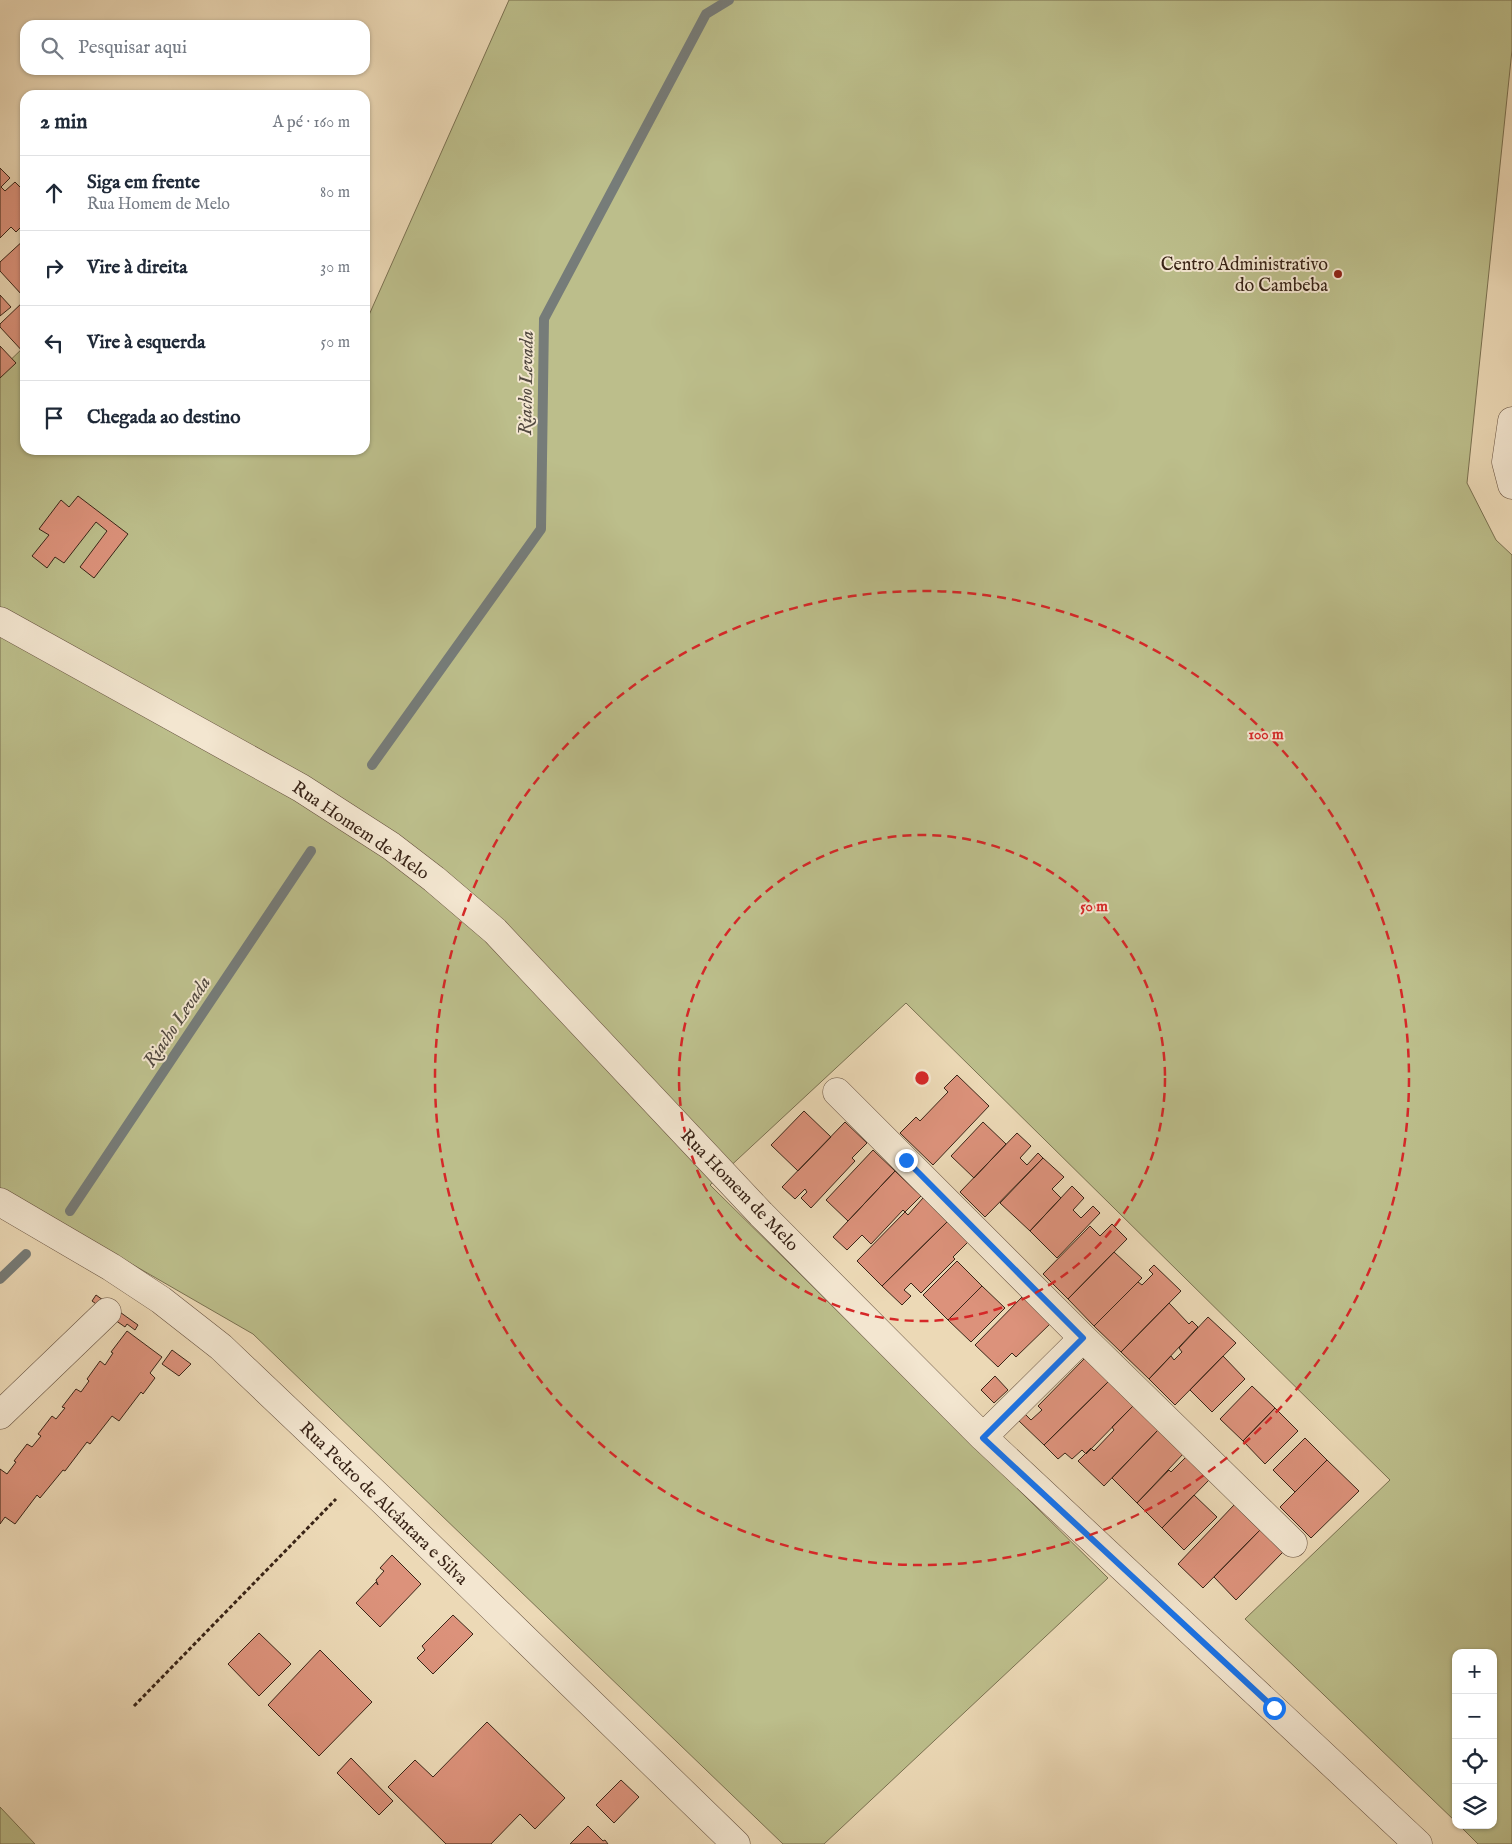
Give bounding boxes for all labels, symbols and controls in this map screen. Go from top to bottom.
search box [20,20,370,75]
icon: search [38,34,66,62]
text: Pesquisar aqui [78,36,187,60]
text: 2 min [40,109,87,136]
text: A pé · 160 m [273,113,350,133]
text: Siga em frente [87,171,200,195]
icon: ahead [40,179,68,207]
text: 80 m [320,183,350,203]
text: Rua Homem de Melo [87,195,230,215]
icon: right [40,254,68,282]
place label: Centro Administrativo do Cambeba [1161,254,1328,298]
text: Vire à direita [87,256,187,280]
text: 30 m [320,258,350,278]
marker: Centro Administrativo do Cambeba [1332,268,1344,280]
icon: left [40,329,68,357]
text: Vire à esquerda [87,331,205,355]
water label: Riacho Levada [514,331,540,436]
text: 50 m [321,333,350,353]
icon: arrive [40,404,68,432]
text: Chegada ao destino [87,406,240,430]
text: 100 m [1248,725,1284,744]
street label: Rua Homem de Melo [287,777,433,886]
text: 50 m [1080,897,1108,916]
water label: Riacho Levada [138,972,217,1072]
centre of rings [913,1069,931,1087]
street label: Rua Homem de Melo [675,1125,803,1257]
route end [895,1149,918,1172]
street label: Rua Pedro de Alcântara e Silva [294,1417,472,1591]
map controls [1452,1649,1497,1829]
button: + [1452,1649,1497,1694]
button: − [1452,1694,1497,1739]
route start [1263,1697,1286,1720]
button: locate [1452,1739,1497,1784]
button: layers [1452,1784,1497,1829]

